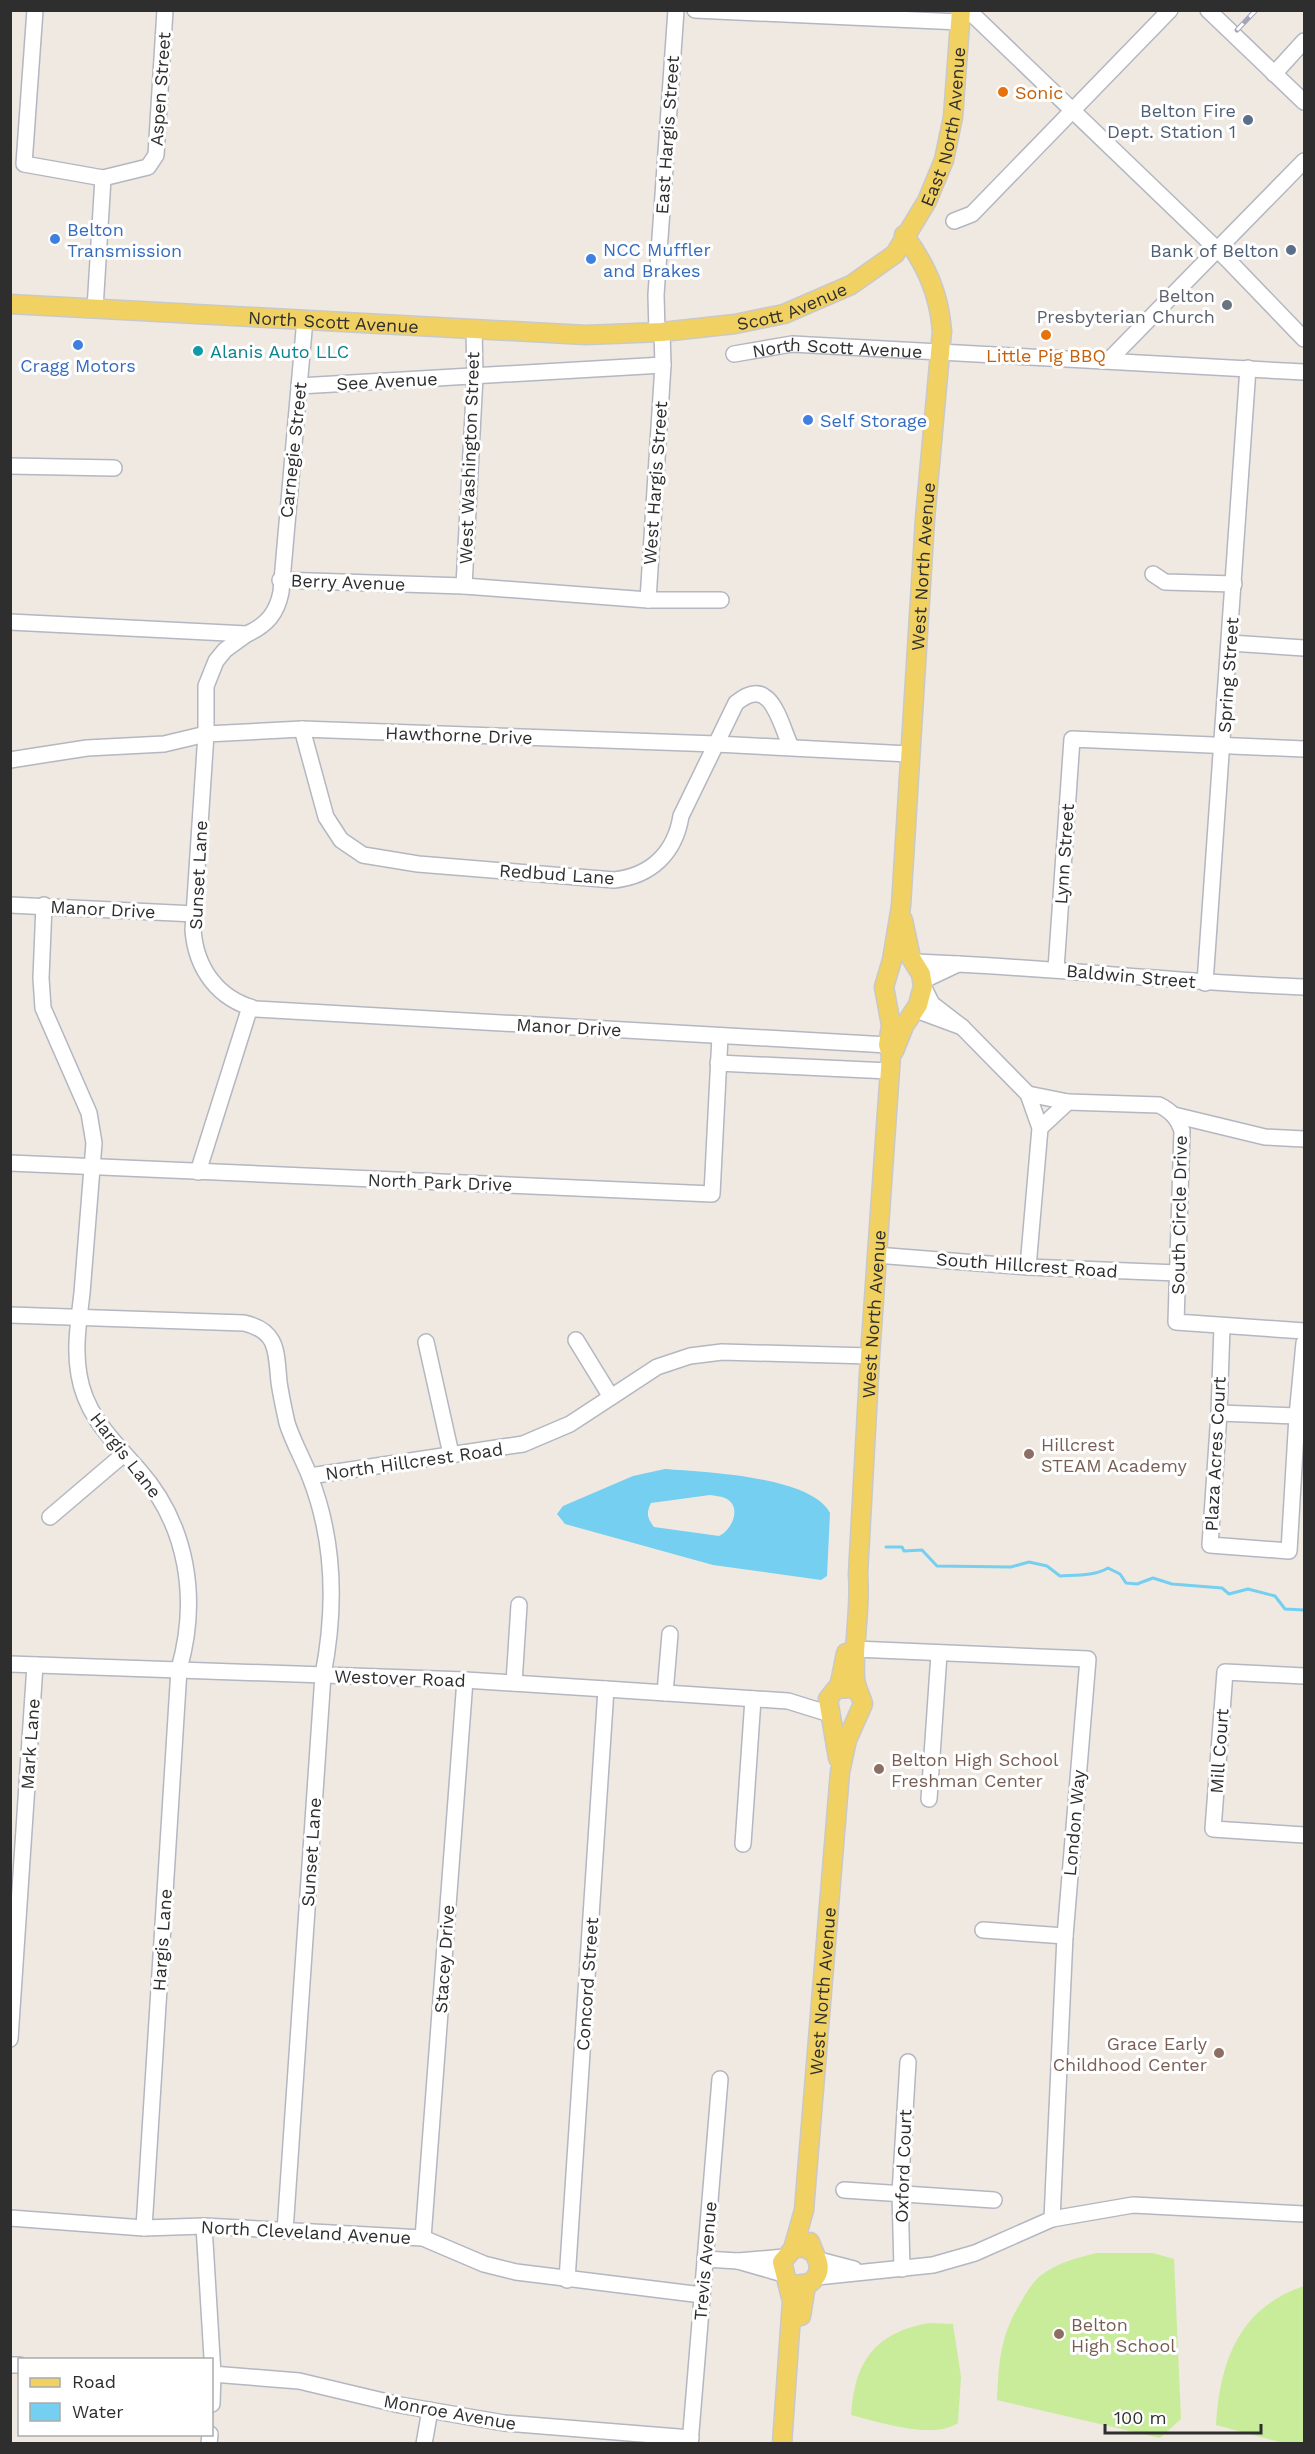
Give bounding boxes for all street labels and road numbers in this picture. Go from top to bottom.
street label: Aspen Street [146,31,174,147]
street label: East North Avenue [915,46,969,209]
street label: East Hargis Street [651,54,683,215]
street label: Scott Avenue [735,278,850,334]
street label: North Scott Avenue [248,306,419,336]
street label: North Scott Avenue [750,333,923,362]
street label: West Washington Street [455,351,483,565]
street label: See Avenue [336,368,438,394]
street label: Carnegie Street [275,381,311,519]
street label: West Hargis Street [639,400,671,566]
street label: West North Avenue [906,481,939,651]
street label: Berry Avenue [290,570,406,594]
street label: Spring Street [1213,616,1243,734]
street label: Hawthorne Drive [385,722,533,748]
street label: Lynn Street [1050,802,1078,905]
street label: Sunset Lane [185,820,211,930]
street label: Redbud Lane [499,859,615,889]
street label: Manor Drive [50,896,156,922]
street label: Baldwin Street [1065,960,1197,992]
street label: Manor Drive [516,1014,622,1040]
street label: South Circle Drive [1167,1135,1191,1295]
street label: North Park Drive [367,1169,513,1195]
street label: West North Avenue [857,1229,889,1399]
street label: South Hillcrest Road [936,1248,1118,1282]
street label: Plaza Acres Court [1200,1376,1230,1532]
street label: Hargis Lane [86,1408,166,1502]
street label: North Hillcrest Road [324,1438,504,1484]
street label: Westover Road [334,1665,466,1691]
street label: Mark Lane [16,1698,44,1790]
street label: Mill Court [1206,1707,1232,1794]
street label: London Way [1059,1768,1089,1877]
street label: Sunset Lane [297,1797,325,1907]
street label: Hargis Lane [148,1888,176,1992]
street label: Stacey Drive [430,1904,458,2014]
street label: West North Avenue [805,1906,839,2076]
street label: Concord Street [572,1916,602,2051]
street label: Oxford Court [891,2108,915,2223]
street label: Trevis Avenue [689,2201,721,2321]
street label: North Cleveland Avenue [200,2216,412,2248]
street label: Monroe Avenue [382,2390,518,2434]

